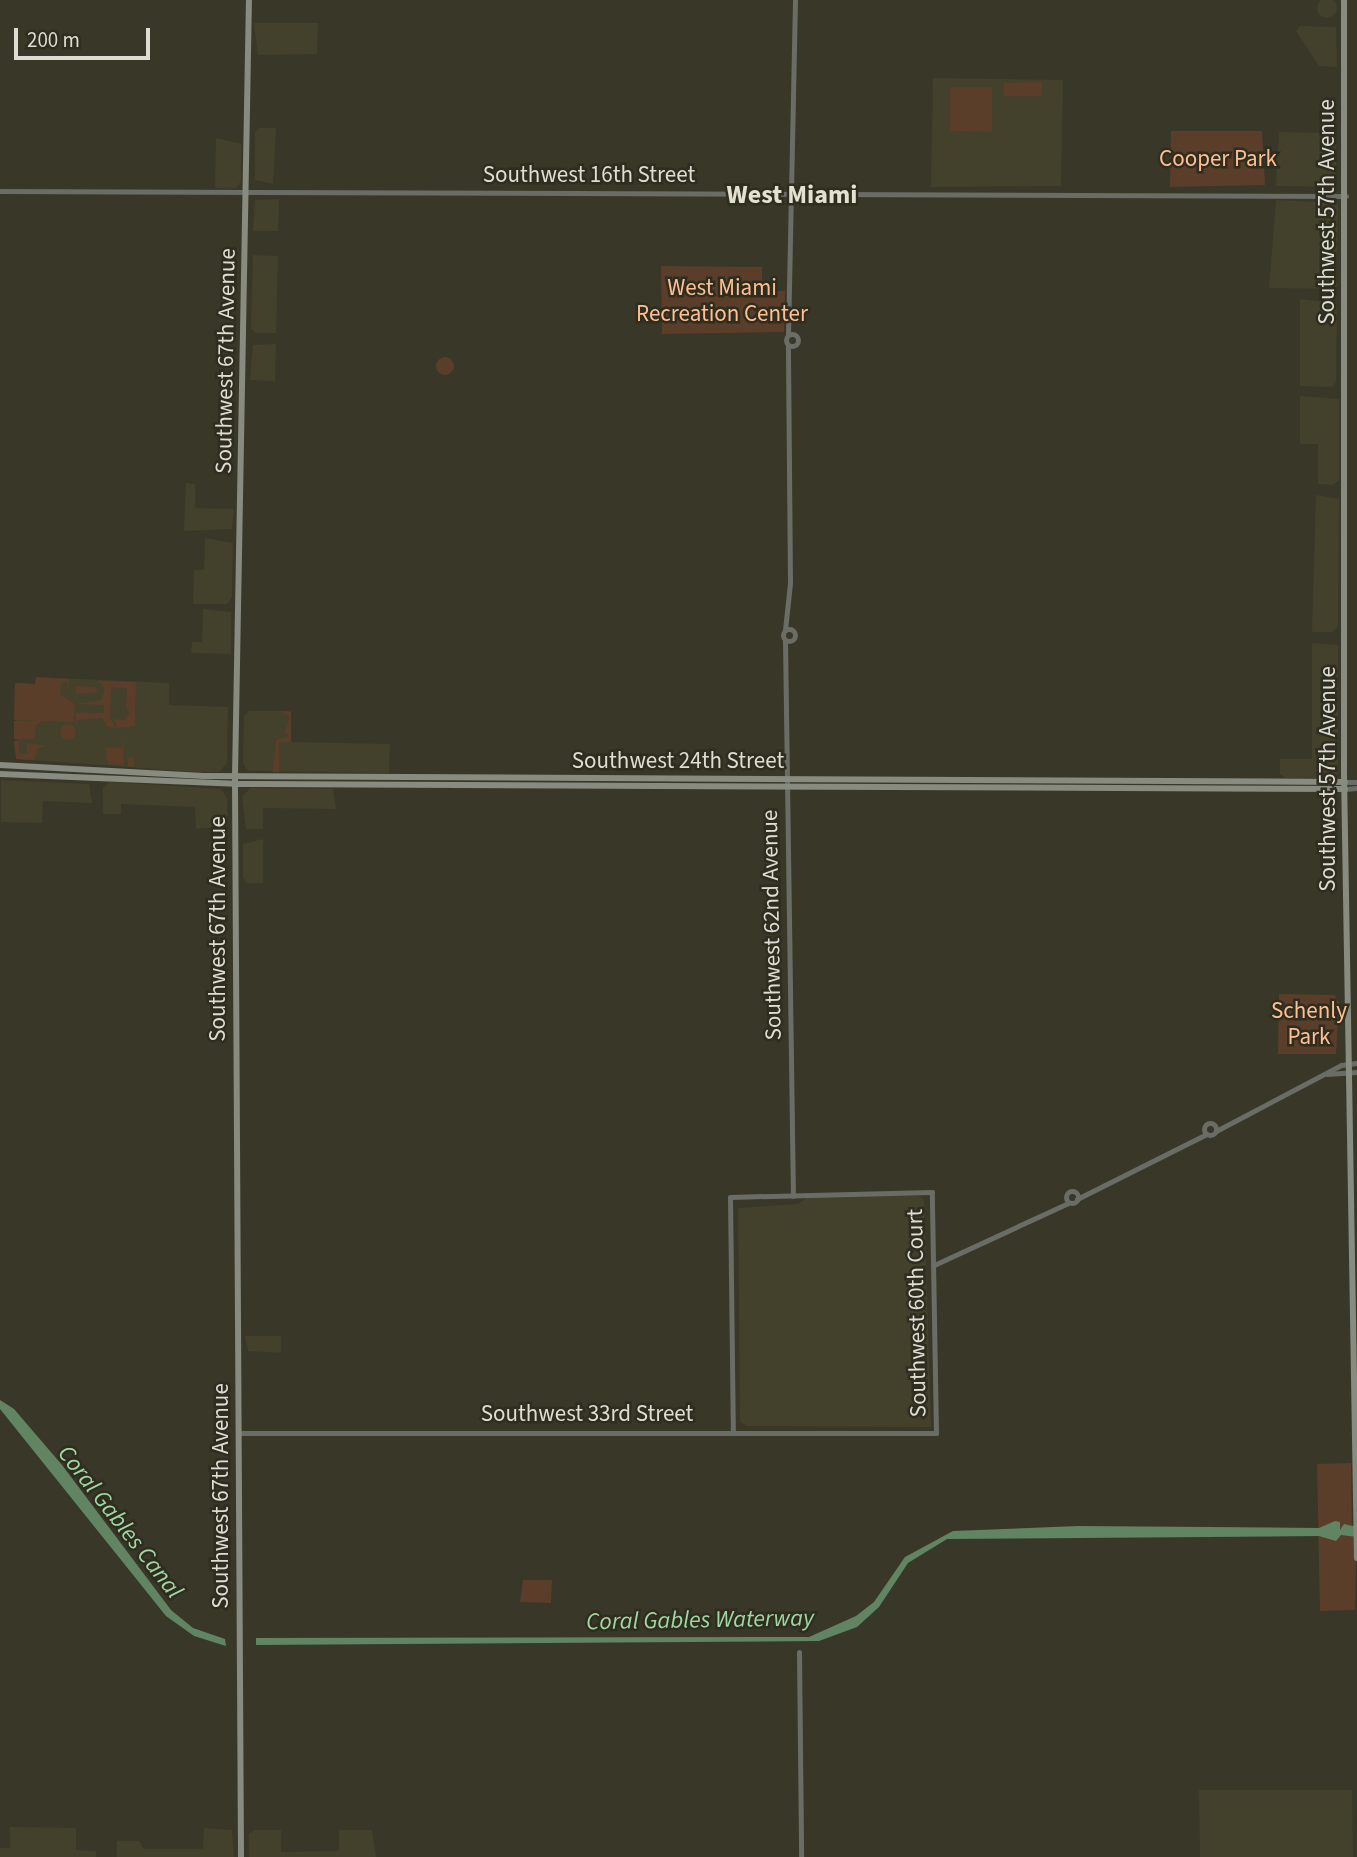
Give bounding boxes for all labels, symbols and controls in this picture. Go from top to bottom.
scale bar [18,14,154,58]
text: 200 m [27,25,80,55]
street label: Southwest 57th Avenue [1313,99,1341,325]
park label: Cooper Park [1159,145,1277,173]
street label: Southwest 16th Street [483,161,695,189]
district label: West Miami [727,179,857,211]
street label: Southwest 67th Avenue [210,248,242,474]
park label: West Miami Recreation Center [636,274,808,328]
street label: Southwest 57th Avenue [1314,666,1342,892]
street label: Southwest 24th Street [572,747,784,775]
street label: Southwest 62nd Avenue [756,809,788,1041]
street label: Southwest 67th Avenue [204,816,232,1042]
park label: Schenly Park [1271,997,1347,1051]
street label: Southwest 60th Court [901,1208,933,1418]
street label: Southwest 67th Avenue [207,1383,235,1609]
street label: Southwest 33rd Street [481,1400,693,1428]
water label: Coral Gables Canal [51,1440,189,1604]
water label: Coral Gables Waterway [586,1604,814,1636]

